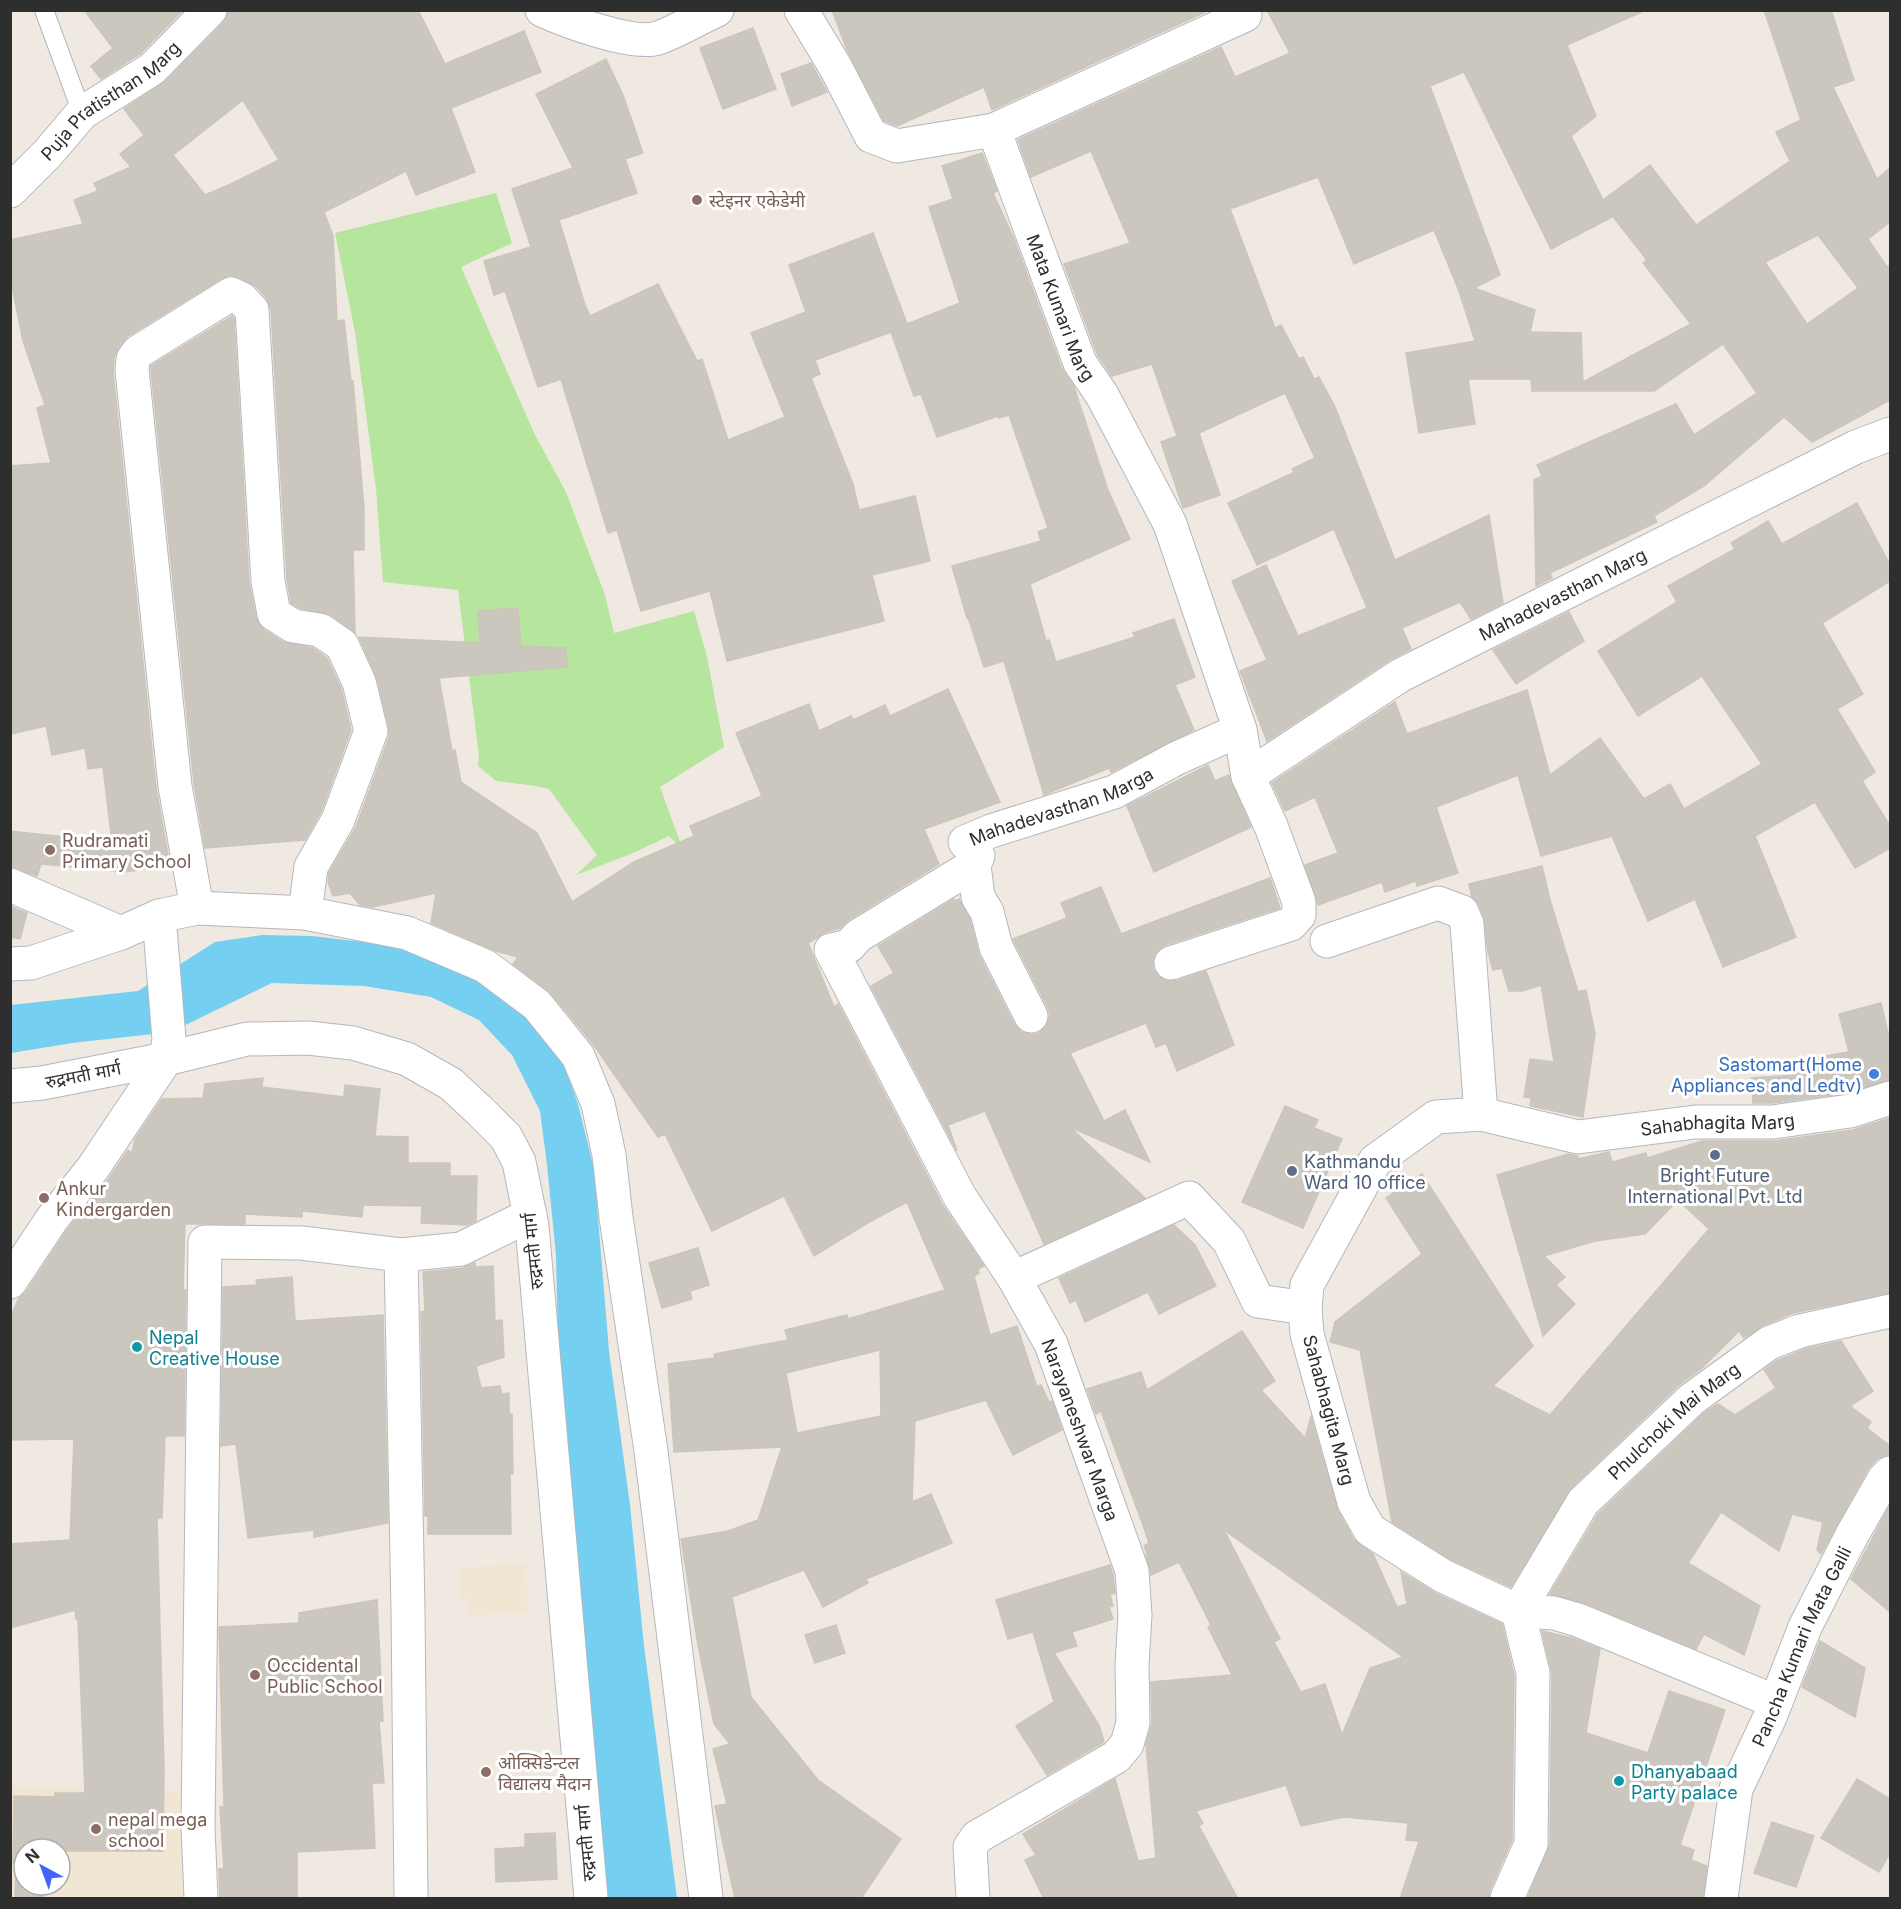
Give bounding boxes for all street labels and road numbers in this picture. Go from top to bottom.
street label: Puja Pratisthan Marg [36,37,184,165]
street label: Mata Kumari Marg [1023,231,1100,385]
street label: Mahadevasthan Marg [1475,543,1650,645]
street label: Mahadevasthan Marga [966,763,1157,850]
street label: रुद्रमती मार्ग [43,1057,124,1093]
street label: Sahabhagita Marg [1639,1109,1796,1139]
street label: रुद्रमती मार्ग [518,1211,547,1290]
street label: Sahabhagita Marg [1299,1333,1359,1487]
street label: Narayaneshwar Marga [1037,1336,1123,1524]
street label: Phulchoki Mai Marg [1603,1358,1744,1483]
street label: Pancha Kumari Mata Galli [1747,1543,1855,1750]
street label: रुद्रमती मार्ग [572,1803,600,1882]

